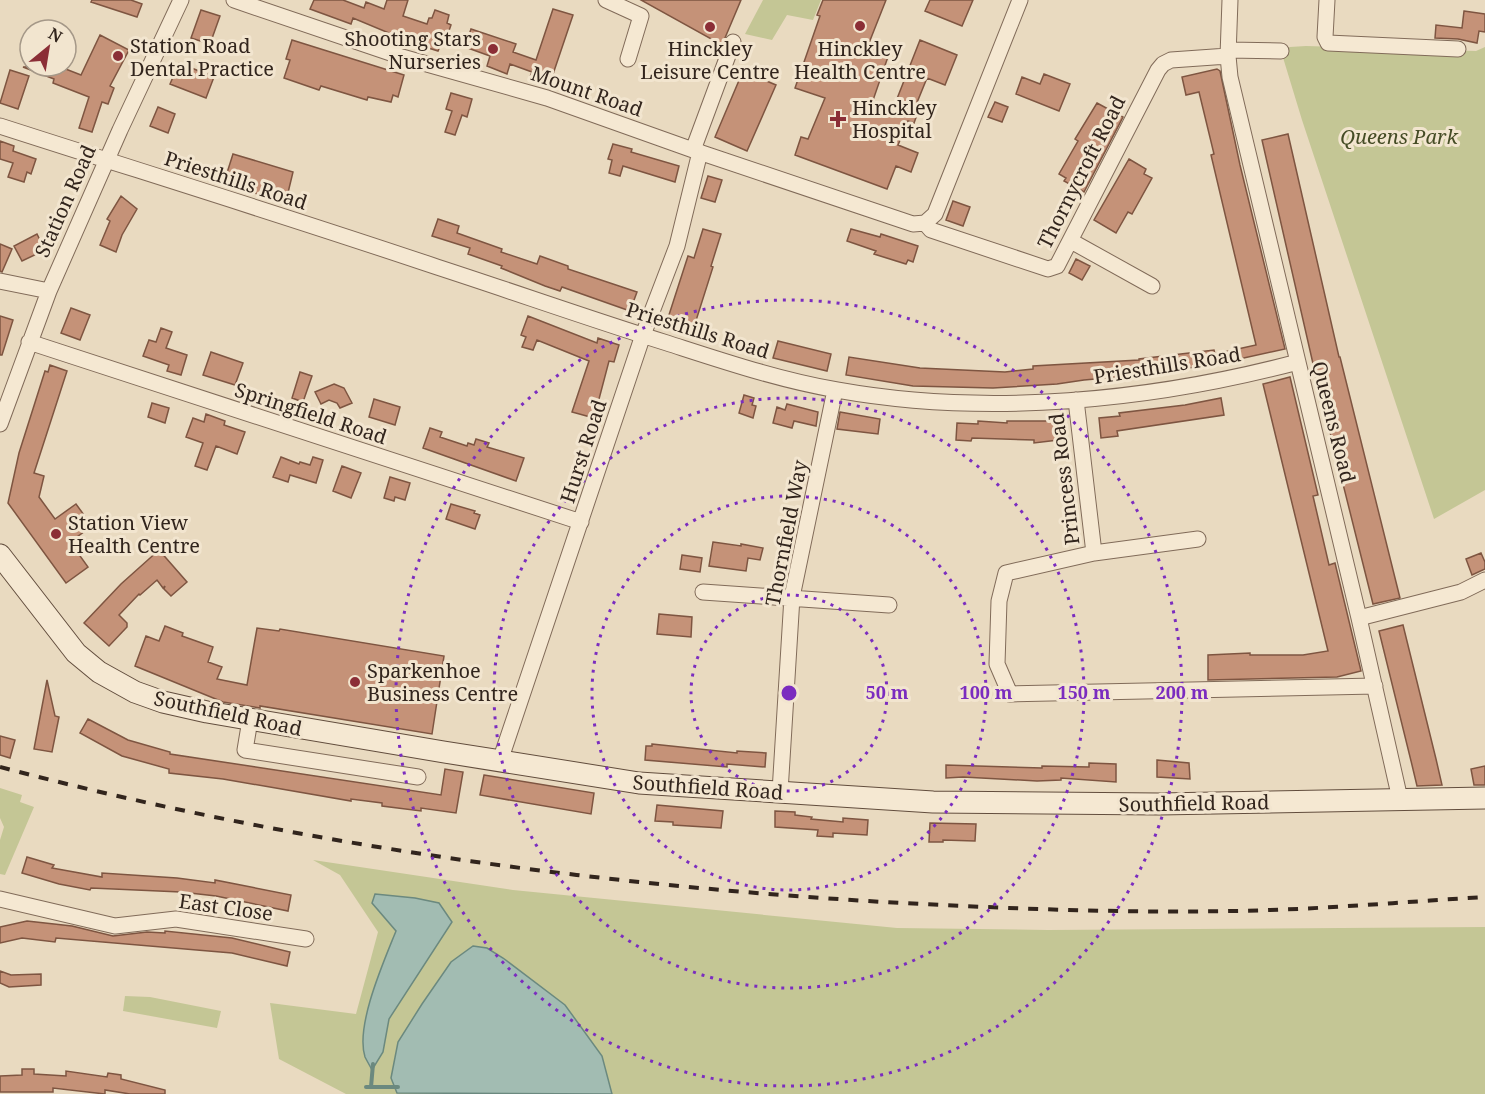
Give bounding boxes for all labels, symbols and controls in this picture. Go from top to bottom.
north arrow [18,18,78,78]
marker: Hinckley Health Centre [853,19,867,33]
marker: Hinckley Leisure Centre [703,20,717,34]
text: N [45,22,67,48]
place label: Shooting Stars Nurseries [344,25,481,75]
place label: Station Road Dental Practice [130,32,274,82]
place label: Hinckley Leisure Centre [640,35,780,85]
place label: Hinckley Health Centre [794,35,926,85]
marker: Shooting Stars Nurseries [486,42,500,56]
marker: Station Road Dental Practice [111,49,125,63]
street label: Mount Road [528,59,646,123]
street label: Thornycroft Road [1031,91,1131,253]
place label: Hinckley Hospital [852,94,938,144]
marker: Hinckley Hospital [829,110,847,128]
park label: Queens Park [1340,123,1458,150]
street label: Station Road [28,140,102,262]
street label: Priesthills Road [161,144,311,216]
street label: Priesthills Road [623,295,773,365]
street label: Priesthills Road [1092,340,1242,390]
street label: Queens Road [1306,358,1362,486]
street label: Springfield Road [231,376,391,450]
street label: Hurst Road [554,396,612,506]
street label: Princess Road [1043,411,1085,547]
street label: Thornfield Way [759,457,814,608]
place label: Station View Health Centre [68,509,200,559]
marker: Station View Health Centre [49,527,63,541]
place label: Sparkenhoe Business Centre [367,657,518,707]
marker: Sparkenhoe Business Centre [348,675,362,689]
text: 50 m [866,680,909,704]
text: 100 m [960,680,1013,704]
text: 150 m [1058,680,1111,704]
text: 200 m [1156,680,1209,704]
centre of rings [779,683,799,703]
street label: Southfield Road [151,684,305,742]
street label: Southfield Road [632,768,784,806]
street label: Southfield Road [1118,788,1270,818]
street label: East Close [177,887,275,927]

